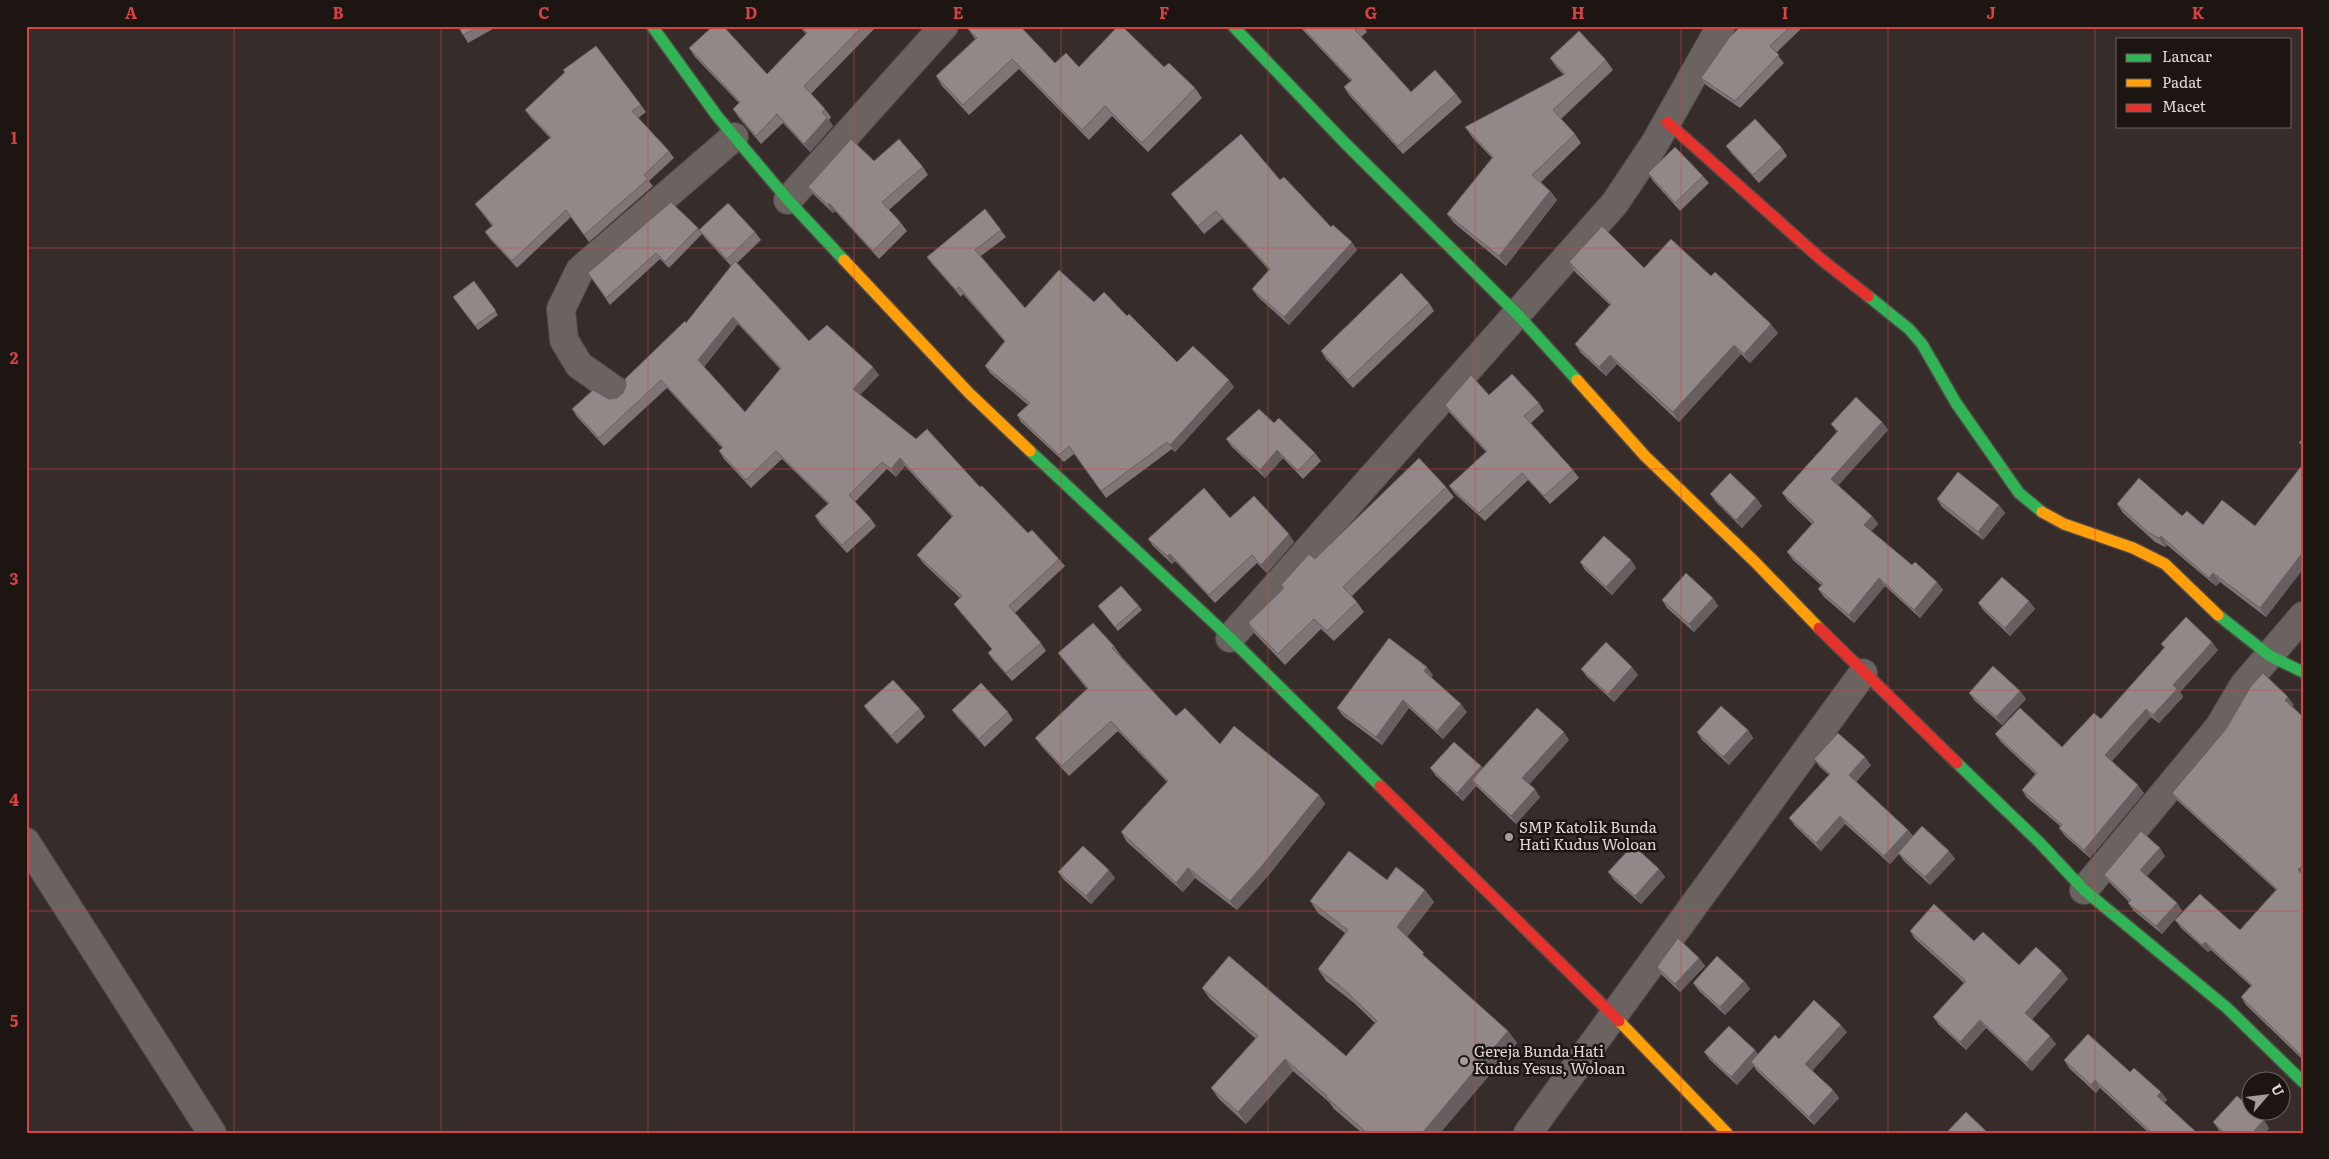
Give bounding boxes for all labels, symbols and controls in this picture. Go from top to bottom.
text: A [125,0,137,24]
text: B [332,0,344,24]
text: C [538,0,550,24]
text: D [745,0,757,24]
text: E [953,0,964,24]
text: F [1159,0,1169,24]
text: G [1365,0,1377,24]
text: H [1571,0,1585,24]
text: I [1782,0,1788,24]
text: J [1986,0,1996,24]
text: K [2192,0,2205,24]
legend [2116,38,2292,128]
text: Lancar [2162,44,2212,67]
text: Padat [2162,70,2202,93]
text: Macet [2162,94,2206,117]
text: 1 [11,125,18,149]
text: 2 [10,345,19,369]
text: 3 [10,566,19,590]
text: 4 [9,787,19,811]
place label: SMP Katolik Bunda Hati Kudus Woloan [1519,815,1658,855]
marker: SMP Katolik Bunda Hati Kudus Woloan [1503,831,1515,843]
text: 5 [10,1008,19,1032]
place label: Gereja Bunda Hati Kudus Yesus, Woloan [1474,1039,1625,1079]
marker: Gereja Bunda Hati Kudus Yesus, Woloan [1458,1055,1470,1067]
north arrow [2242,1072,2292,1122]
text: U [2267,1080,2290,1099]

